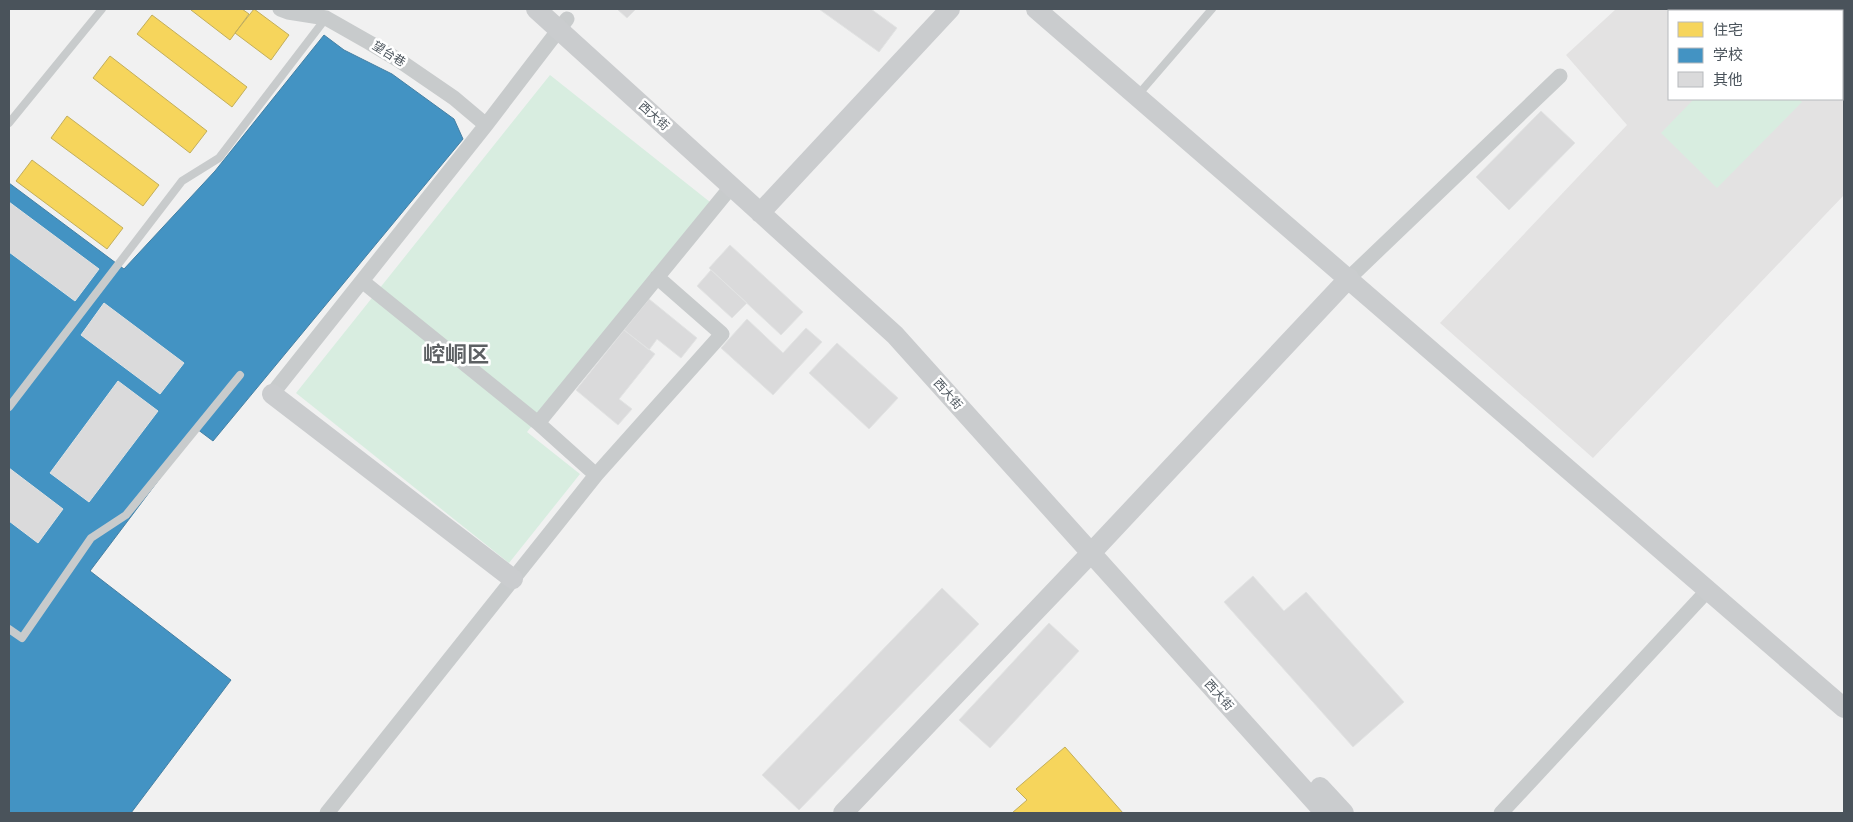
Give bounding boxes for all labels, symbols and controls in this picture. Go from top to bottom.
legend [1668,10,1843,100]
text: 住宅 [1713,21,1743,38]
street label: 望台巷 [370,39,408,69]
text: 学校 [1713,46,1743,63]
text: 其他 [1713,71,1743,88]
street label: 西大街 [636,99,672,133]
district label: 崆峒区 [423,341,489,367]
street label: 西大街 [931,376,965,412]
street label: 西大街 [1202,677,1236,713]

